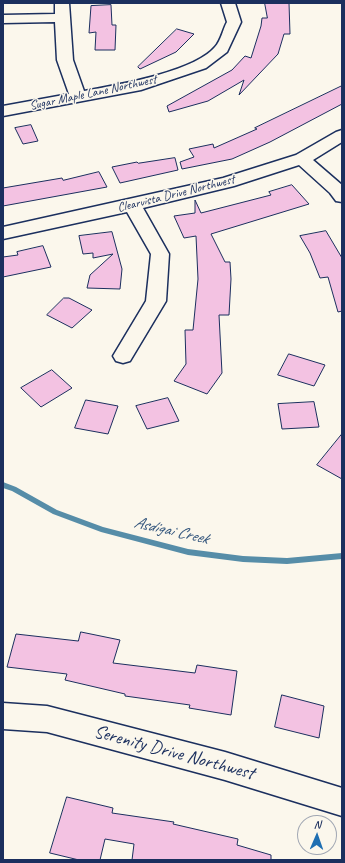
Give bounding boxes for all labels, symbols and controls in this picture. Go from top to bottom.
street label: Sugar Maple Lane Northwest [28,72,158,114]
street label: Clearvista Drive Northwest [116,172,236,216]
water label: Asdigai Creek [132,513,210,549]
street label: Serenity Drive Northwest [91,721,257,785]
north arrow [297,815,337,855]
text: N [314,817,321,831]

